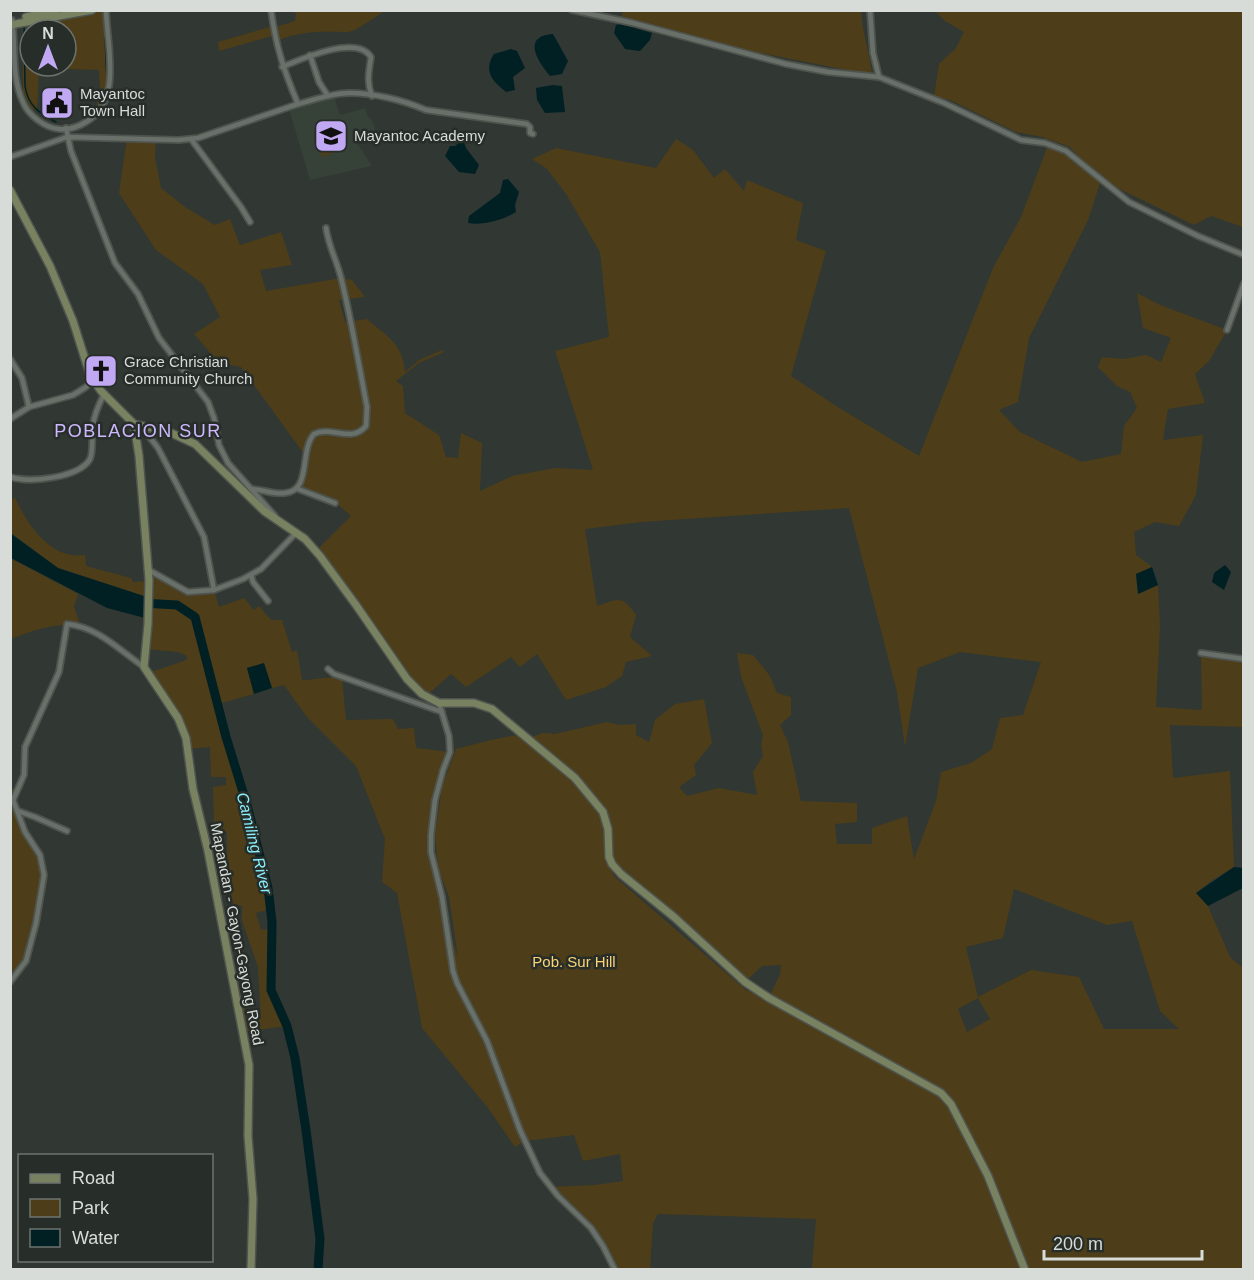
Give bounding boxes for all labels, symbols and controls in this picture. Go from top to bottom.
north arrow [18,18,78,78]
text: N [42,25,54,42]
public building icon: Mayantoc Town Hall [39,85,75,121]
place label: Mayantoc Town Hall [80,85,146,119]
school or university icon: Mayantoc Academy [313,118,349,154]
place label: Mayantoc Academy [354,127,485,144]
church icon: Grace Christian Community Church [83,353,119,389]
place label: Grace Christian Community Church [124,353,252,387]
district label: POBLACION SUR [54,421,222,441]
water label: Camiling River [234,791,276,896]
street label: Mapandan - Gayon-Gayong Road [208,821,267,1046]
park label: Pob. Sur Hill [532,953,616,970]
legend [18,1154,213,1262]
text: Road [72,1168,115,1188]
text: Park [72,1198,110,1218]
scale bar [1044,1223,1202,1261]
text: Water [72,1228,119,1248]
text: 200 m [1053,1234,1103,1254]

